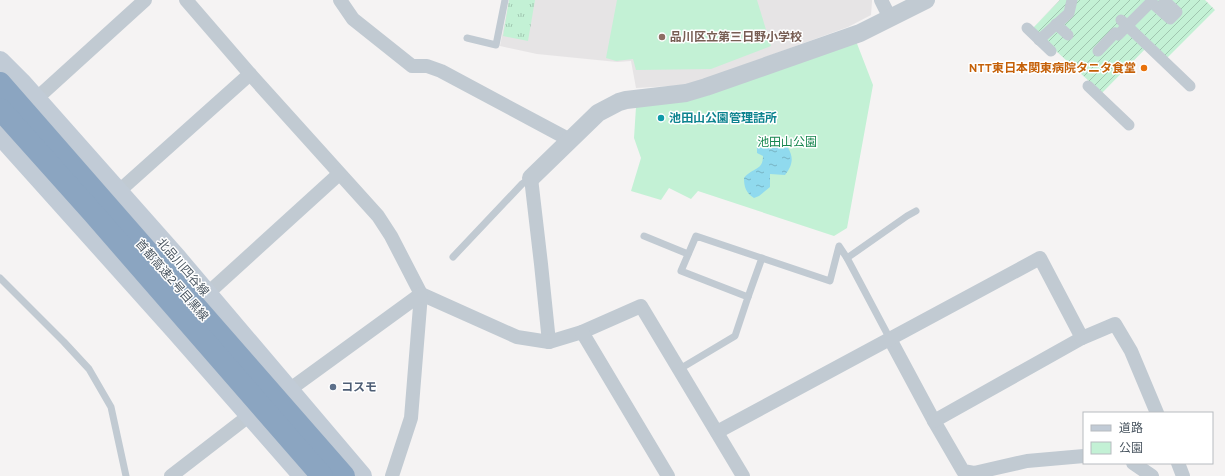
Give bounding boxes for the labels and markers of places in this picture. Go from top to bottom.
place label: 品川区立第三日野小学校 [670,30,802,46]
marker: 品川区立第三日野小学校 [657,32,667,42]
place label: NTT東日本関東病院タニタ食堂 [969,61,1136,77]
marker: NTT東日本関東病院タニタ食堂 [1139,63,1149,73]
place label: 池田山公園管理詰所 [669,111,777,127]
marker: 池田山公園管理詰所 [656,113,666,123]
place label: コスモ [341,380,377,396]
marker: コスモ [328,382,338,392]

